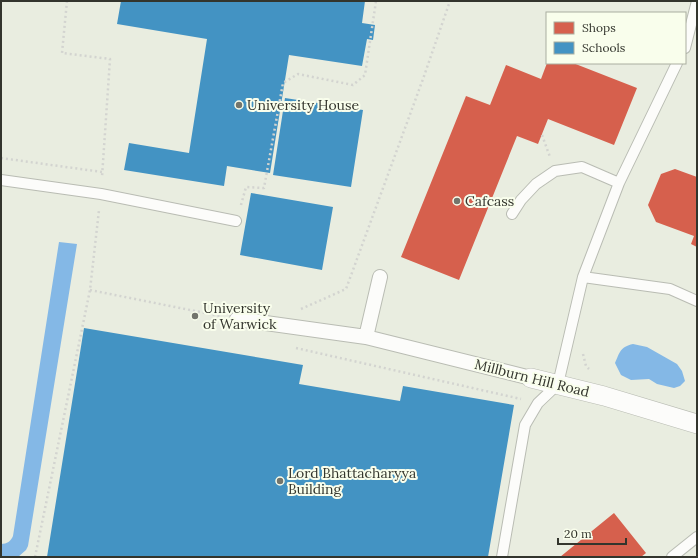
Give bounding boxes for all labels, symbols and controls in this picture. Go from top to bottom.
legend [546,12,686,64]
text: Shops [582,20,616,35]
text: Schools [582,40,626,55]
place label: University House [247,96,359,114]
marker: University House [234,100,244,110]
place label: Cafcass [465,192,514,210]
marker: Cafcass [452,196,462,206]
place label: University of Warwick [203,299,277,333]
marker: University of Warwick [190,311,200,321]
street label: Millburn Hill Road [473,355,591,401]
place label: Lord Bhattacharyya Building [288,464,416,498]
marker: Lord Bhattacharyya Building [275,476,285,486]
scale bar [558,520,626,546]
text: 20 m [564,526,592,541]

